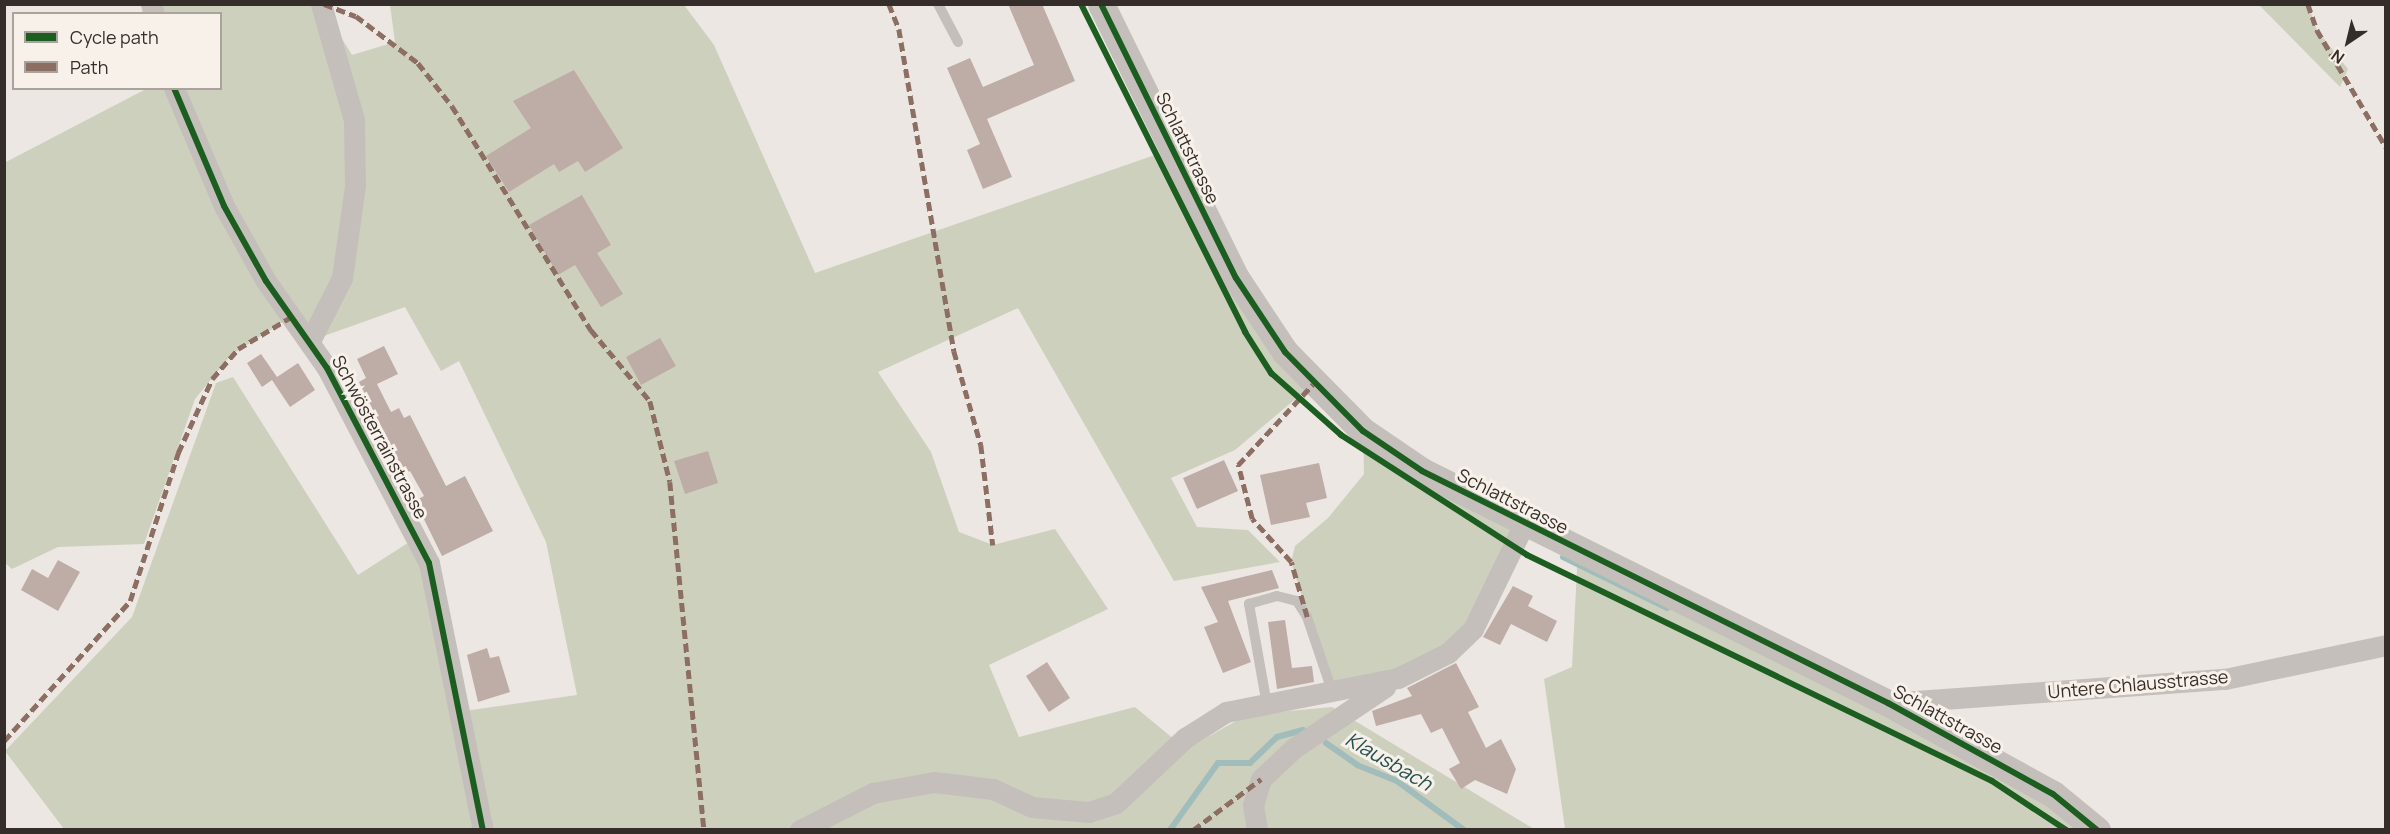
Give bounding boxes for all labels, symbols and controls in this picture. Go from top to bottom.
legend [12,12,222,90]
north arrow [2318,12,2378,72]
text: Cycle path [70,25,159,49]
text: N [2327,44,2349,69]
text: Path [70,55,108,79]
street label: Schlattstrasse [1152,89,1224,207]
street label: Schwösterrainstrasse [328,351,432,523]
street label: Schlattstrasse [1454,464,1572,538]
street label: Untere Chlausstrasse [2047,665,2229,703]
street label: Schlattstrasse [1890,680,2006,758]
water label: Klausbach [1341,727,1437,795]

